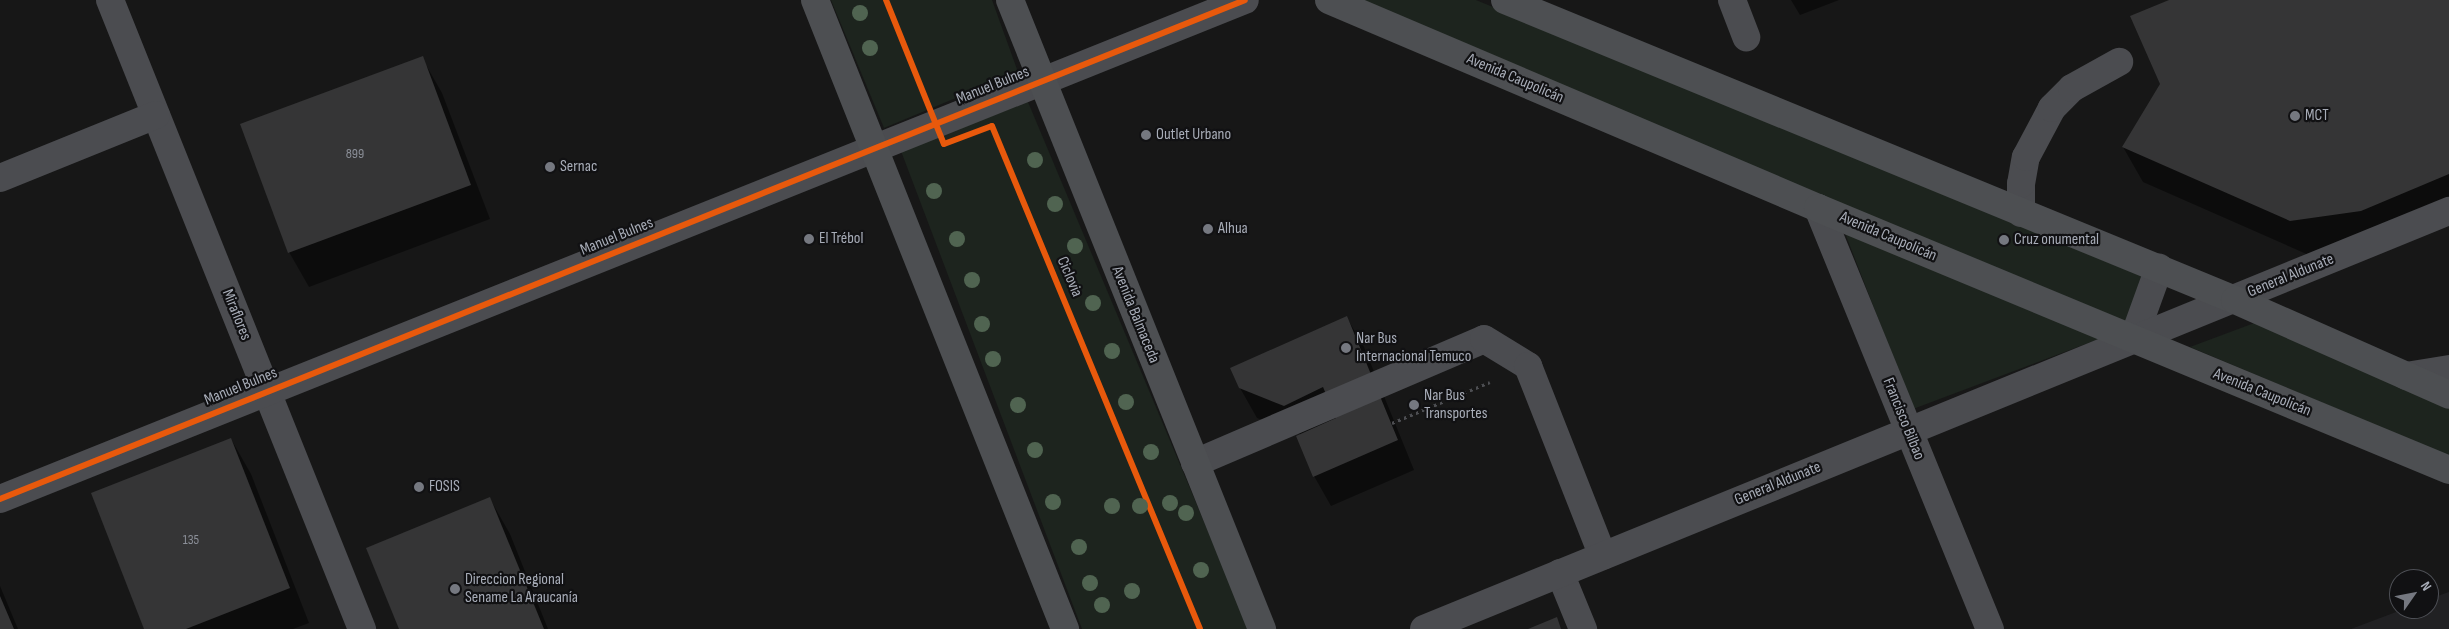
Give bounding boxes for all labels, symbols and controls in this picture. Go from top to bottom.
street label: Avenida Caupolicán [1464,50,1566,108]
street label: Manuel Bulnes [954,63,1032,109]
place label: MCT [2305,106,2329,126]
marker: MCT [2289,110,2301,122]
place label: Outlet Urbano [1156,125,1231,145]
marker: Outlet Urbano [1140,129,1152,141]
house number: 899 [346,146,364,162]
place label: Sernac [560,157,597,177]
marker: Sernac [544,161,556,173]
street label: Avenida Caupolicán [1837,208,1939,266]
street label: Manuel Bulnes [578,214,656,260]
place label: Alhua [1218,219,1248,239]
marker: Alhua [1202,223,1214,235]
place label: El Trébol [819,229,863,249]
place label: Cruz onumental [2014,230,2099,250]
marker: El Trébol [803,233,815,245]
marker: Cruz onumental [1998,234,2010,246]
street label: General Aldunate [2245,250,2337,302]
street label: Ciclovia [1052,254,1086,300]
street label: Avenida Balmaceda [1107,264,1163,366]
street label: Miraflores [217,287,255,343]
place label: Nar Bus Internacional Temuco [1356,329,1471,367]
marker: Nar Bus Internacional Temuco [1340,342,1352,354]
street label: Manuel Bulnes [202,364,280,410]
street label: Avenida Caupolicán [2210,365,2314,421]
street label: Francisco Bilbao [1878,375,1928,463]
place label: Nar Bus Transportes [1424,386,1487,424]
marker: Nar Bus Transportes [1408,399,1420,411]
street label: General Aldunate [1732,458,1824,510]
place label: FOSIS [429,477,460,497]
marker: FOSIS [413,481,425,493]
house number: 135 [183,532,199,548]
north arrow [2389,569,2439,619]
place label: Direccion Regional Sename La Araucanía [465,570,578,608]
text: N [2417,578,2435,594]
marker: Direccion Regional Sename La Araucanía [449,583,461,595]

